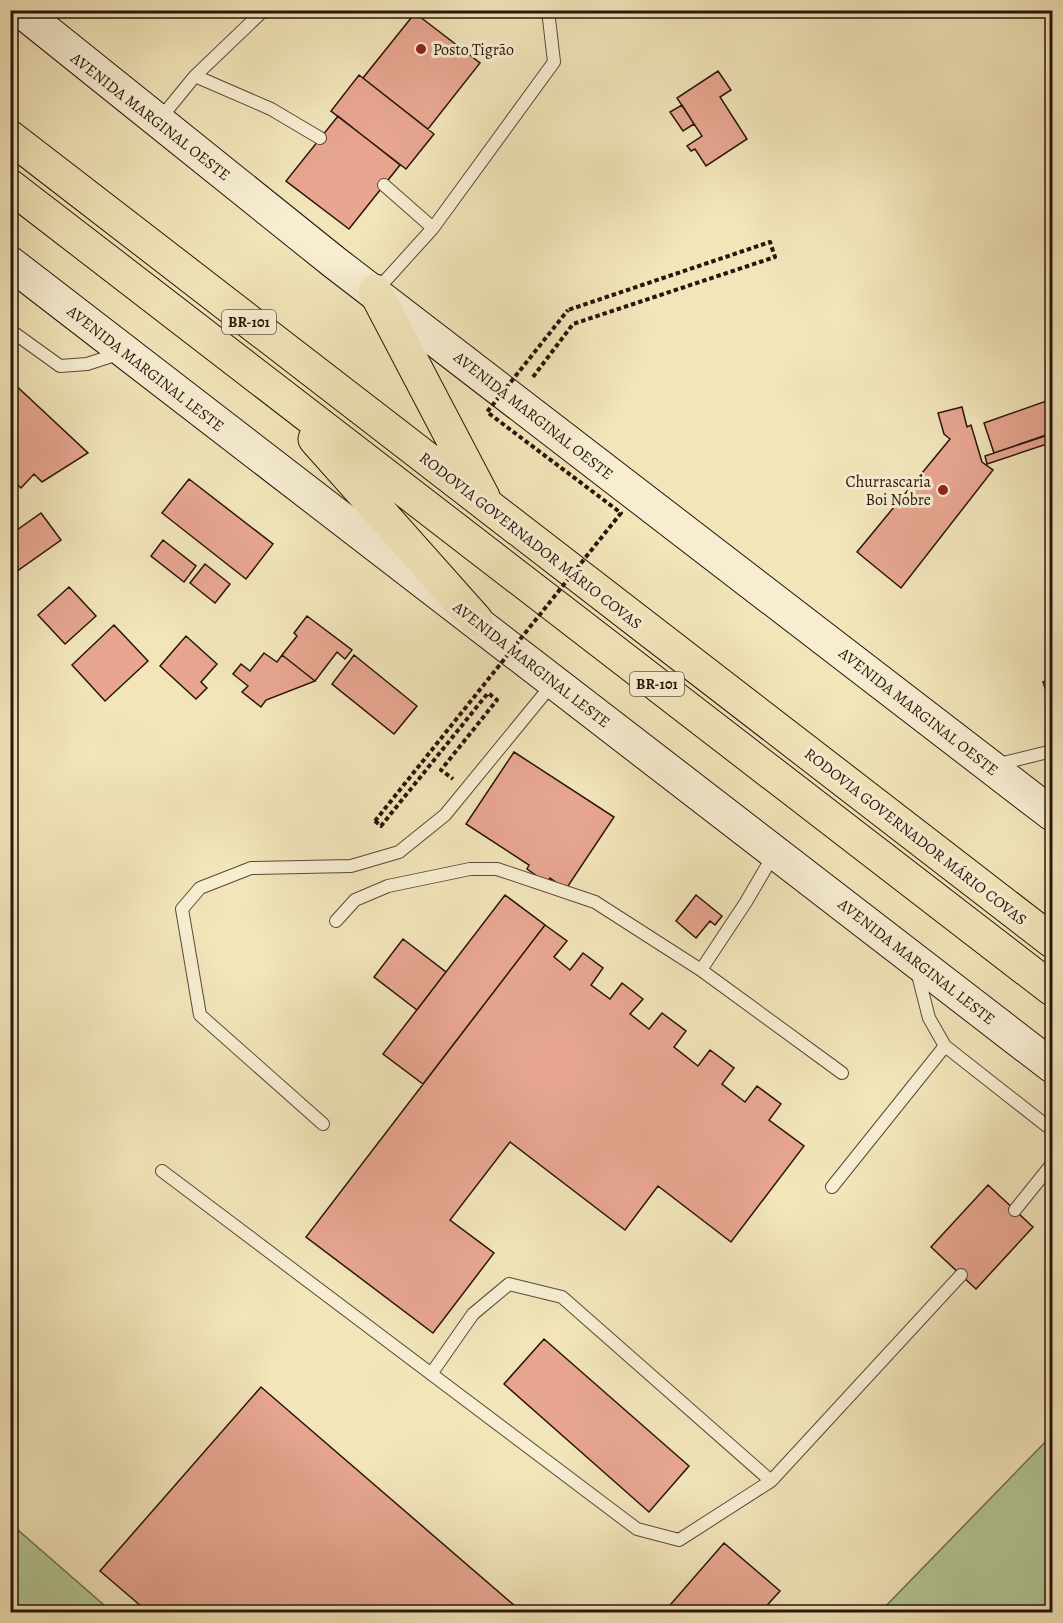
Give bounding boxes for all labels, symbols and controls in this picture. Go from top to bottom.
place label: Posto Tigrão [433,39,514,61]
marker: Posto Tigrão [414,42,428,56]
street label: AVENIDA MARGINAL OESTE [65,47,235,186]
street label: AVENIDA MARGINAL LESTE [62,300,228,437]
road number: BR-101 [222,310,276,334]
street label: AVENIDA MARGINAL OESTE [448,346,618,485]
street label: RODOVIA GOVERNADOR MÁRIO COVAS [415,447,646,635]
place label: Churrascaria Boi Nobre [846,471,932,511]
marker: Churrascaria Boi Nobre [936,483,950,497]
street label: AVENIDA MARGINAL LESTE [448,596,614,733]
street label: AVENIDA MARGINAL OESTE [833,642,1003,781]
road number: BR-101 [630,672,684,696]
street label: RODOVIA GOVERNADOR MÁRIO COVAS [800,743,1031,931]
street label: AVENIDA MARGINAL LESTE [833,893,999,1030]

